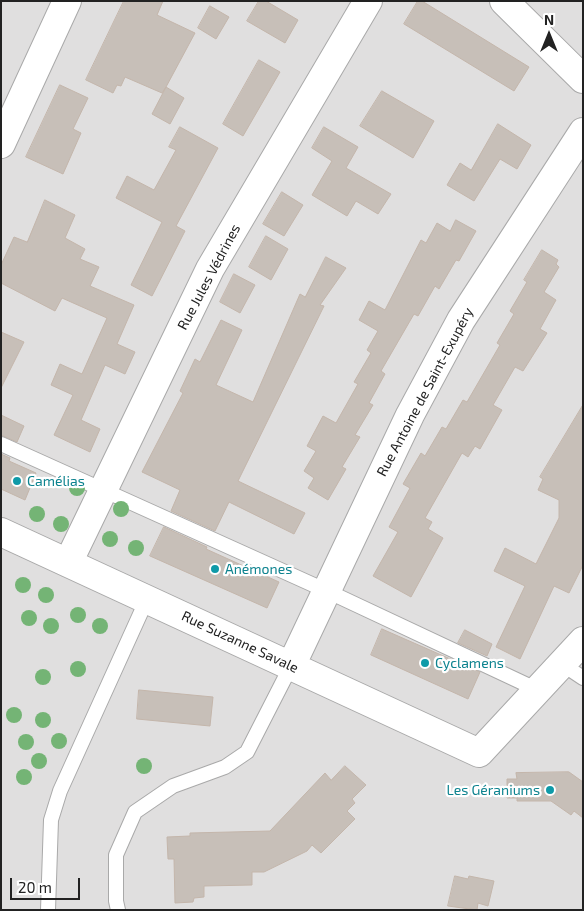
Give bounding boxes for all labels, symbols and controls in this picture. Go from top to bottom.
north arrow [524,10,574,60]
text: N [544,11,554,28]
street label: Rue Jules Védrines [174,221,244,333]
street label: Rue Antoine de Saint-Exupéry [373,305,477,479]
place label: Camélias [27,473,85,489]
marker: Camélias [11,475,23,487]
place label: Anémones [225,561,292,577]
marker: Anémones [209,563,221,575]
street label: Rue Suzanne Savale [179,608,301,676]
place label: Cyclamens [435,655,504,671]
marker: Cyclamens [419,657,431,669]
place label: Les Géraniums [447,782,540,798]
marker: Les Géraniums [544,784,556,796]
scale bar [12,868,82,900]
text: 20 m [18,878,52,896]

